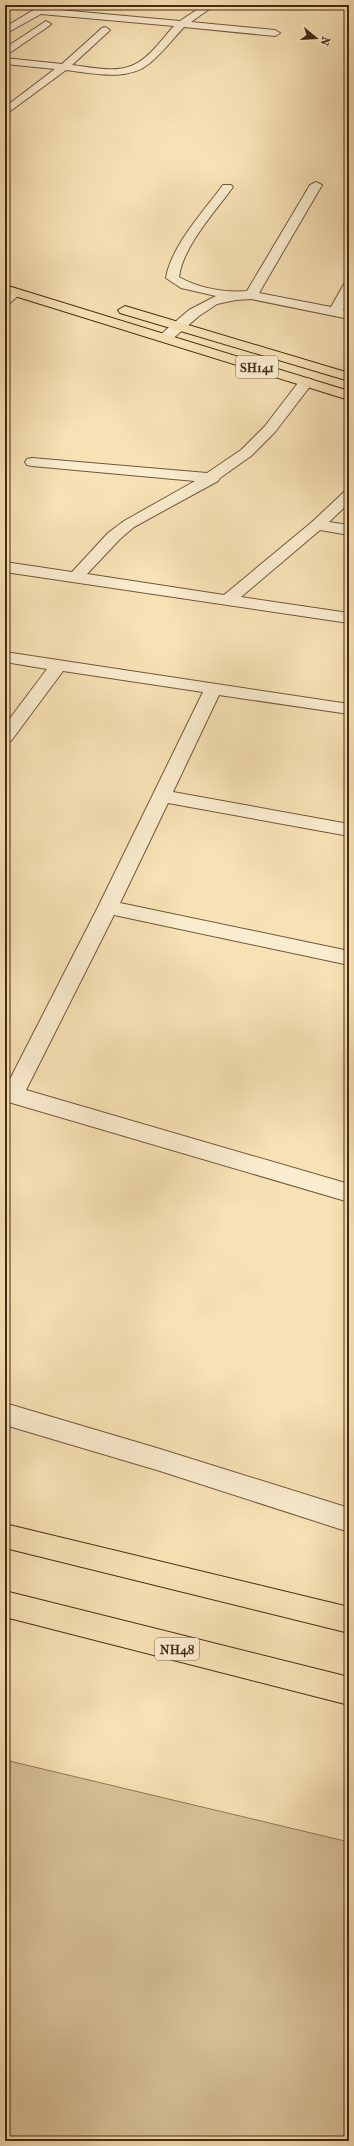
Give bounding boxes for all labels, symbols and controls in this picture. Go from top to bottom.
north arrow [296,18,336,58]
text: N [317,35,333,48]
road number: SH141 [236,356,278,378]
road number: NH48 [155,1638,199,1660]

